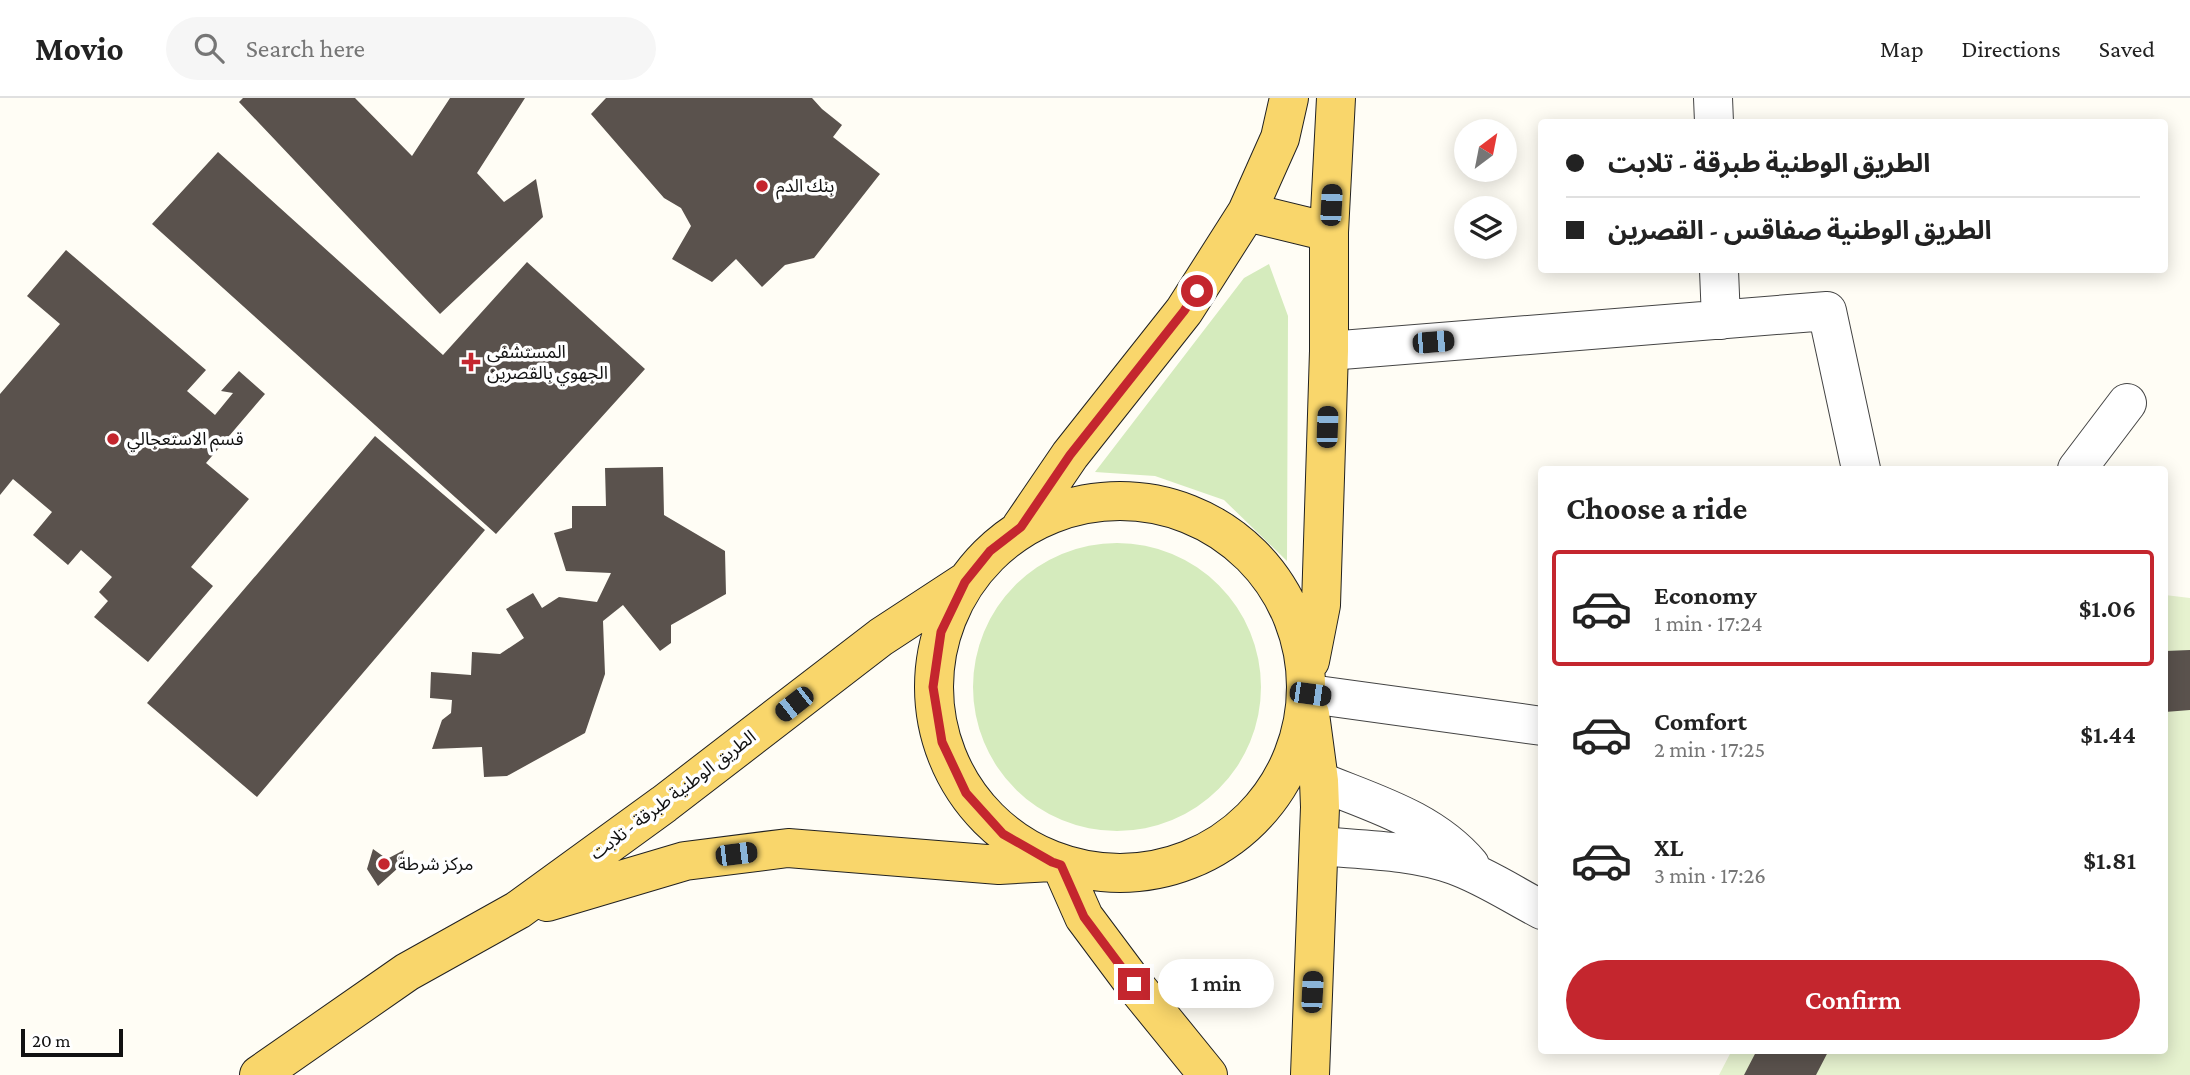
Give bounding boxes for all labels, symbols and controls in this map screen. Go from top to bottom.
search box [166,17,656,80]
icon: search [190,29,228,67]
text: Movio [35,30,124,67]
text: Search here [246,34,365,63]
text: Map [1880,35,1924,62]
text: Directions [1962,35,2061,62]
text: Saved [2099,35,2155,62]
north arrow [1454,119,1517,182]
map controls [1454,119,1517,259]
text: الطريق الوطنية طبرقة - تلابت [1608,149,1930,178]
place label: بنك الدم [776,176,834,200]
marker: بنك الدم [754,178,770,194]
car [1320,183,1343,227]
button: layers [1454,196,1517,259]
text: الطريق الوطنية صفاقس - القصرين [1608,216,1992,245]
route start [1181,275,1213,307]
car [1412,330,1455,354]
place label: المستشفى الجهوي بالقصرين [487,342,608,386]
marker: المستشفى الجهوي بالقصرين [461,352,481,372]
car [1316,406,1339,448]
place label: قسم الاستعجالي [127,429,243,452]
marker: قسم الاستعجالي [105,431,121,447]
text: Choose a ride [1566,490,1747,526]
icon: car [1570,577,1633,640]
text: Economy [1654,581,1757,610]
text: $1.06 [2079,594,2136,623]
text: 1 min · 17:24 [1654,610,1763,636]
car [1288,681,1333,707]
car [771,683,818,725]
icon: car [1570,703,1633,766]
text: Comfort [1654,707,1747,736]
text: $1.44 [2080,720,2136,749]
street label: الطريق الوطنية طبرقة - تلابت [586,726,760,865]
text: 2 min · 17:25 [1654,736,1765,762]
icon: car [1570,829,1633,892]
text: XL [1654,833,1683,862]
car [714,841,759,867]
text: $1.81 [2083,846,2136,875]
place label: مركز شرطة [398,854,473,875]
marker: مركز شرطة [376,856,392,872]
text: 3 min · 17:26 [1654,862,1766,888]
callout: 1 min [1158,960,1274,1008]
button: Confirm [1566,960,2140,1040]
route end [1118,968,1150,1000]
text: 1 min [1190,970,1242,996]
car [1301,970,1324,1014]
scale bar [21,1026,122,1058]
text: 20 m [32,1030,71,1051]

